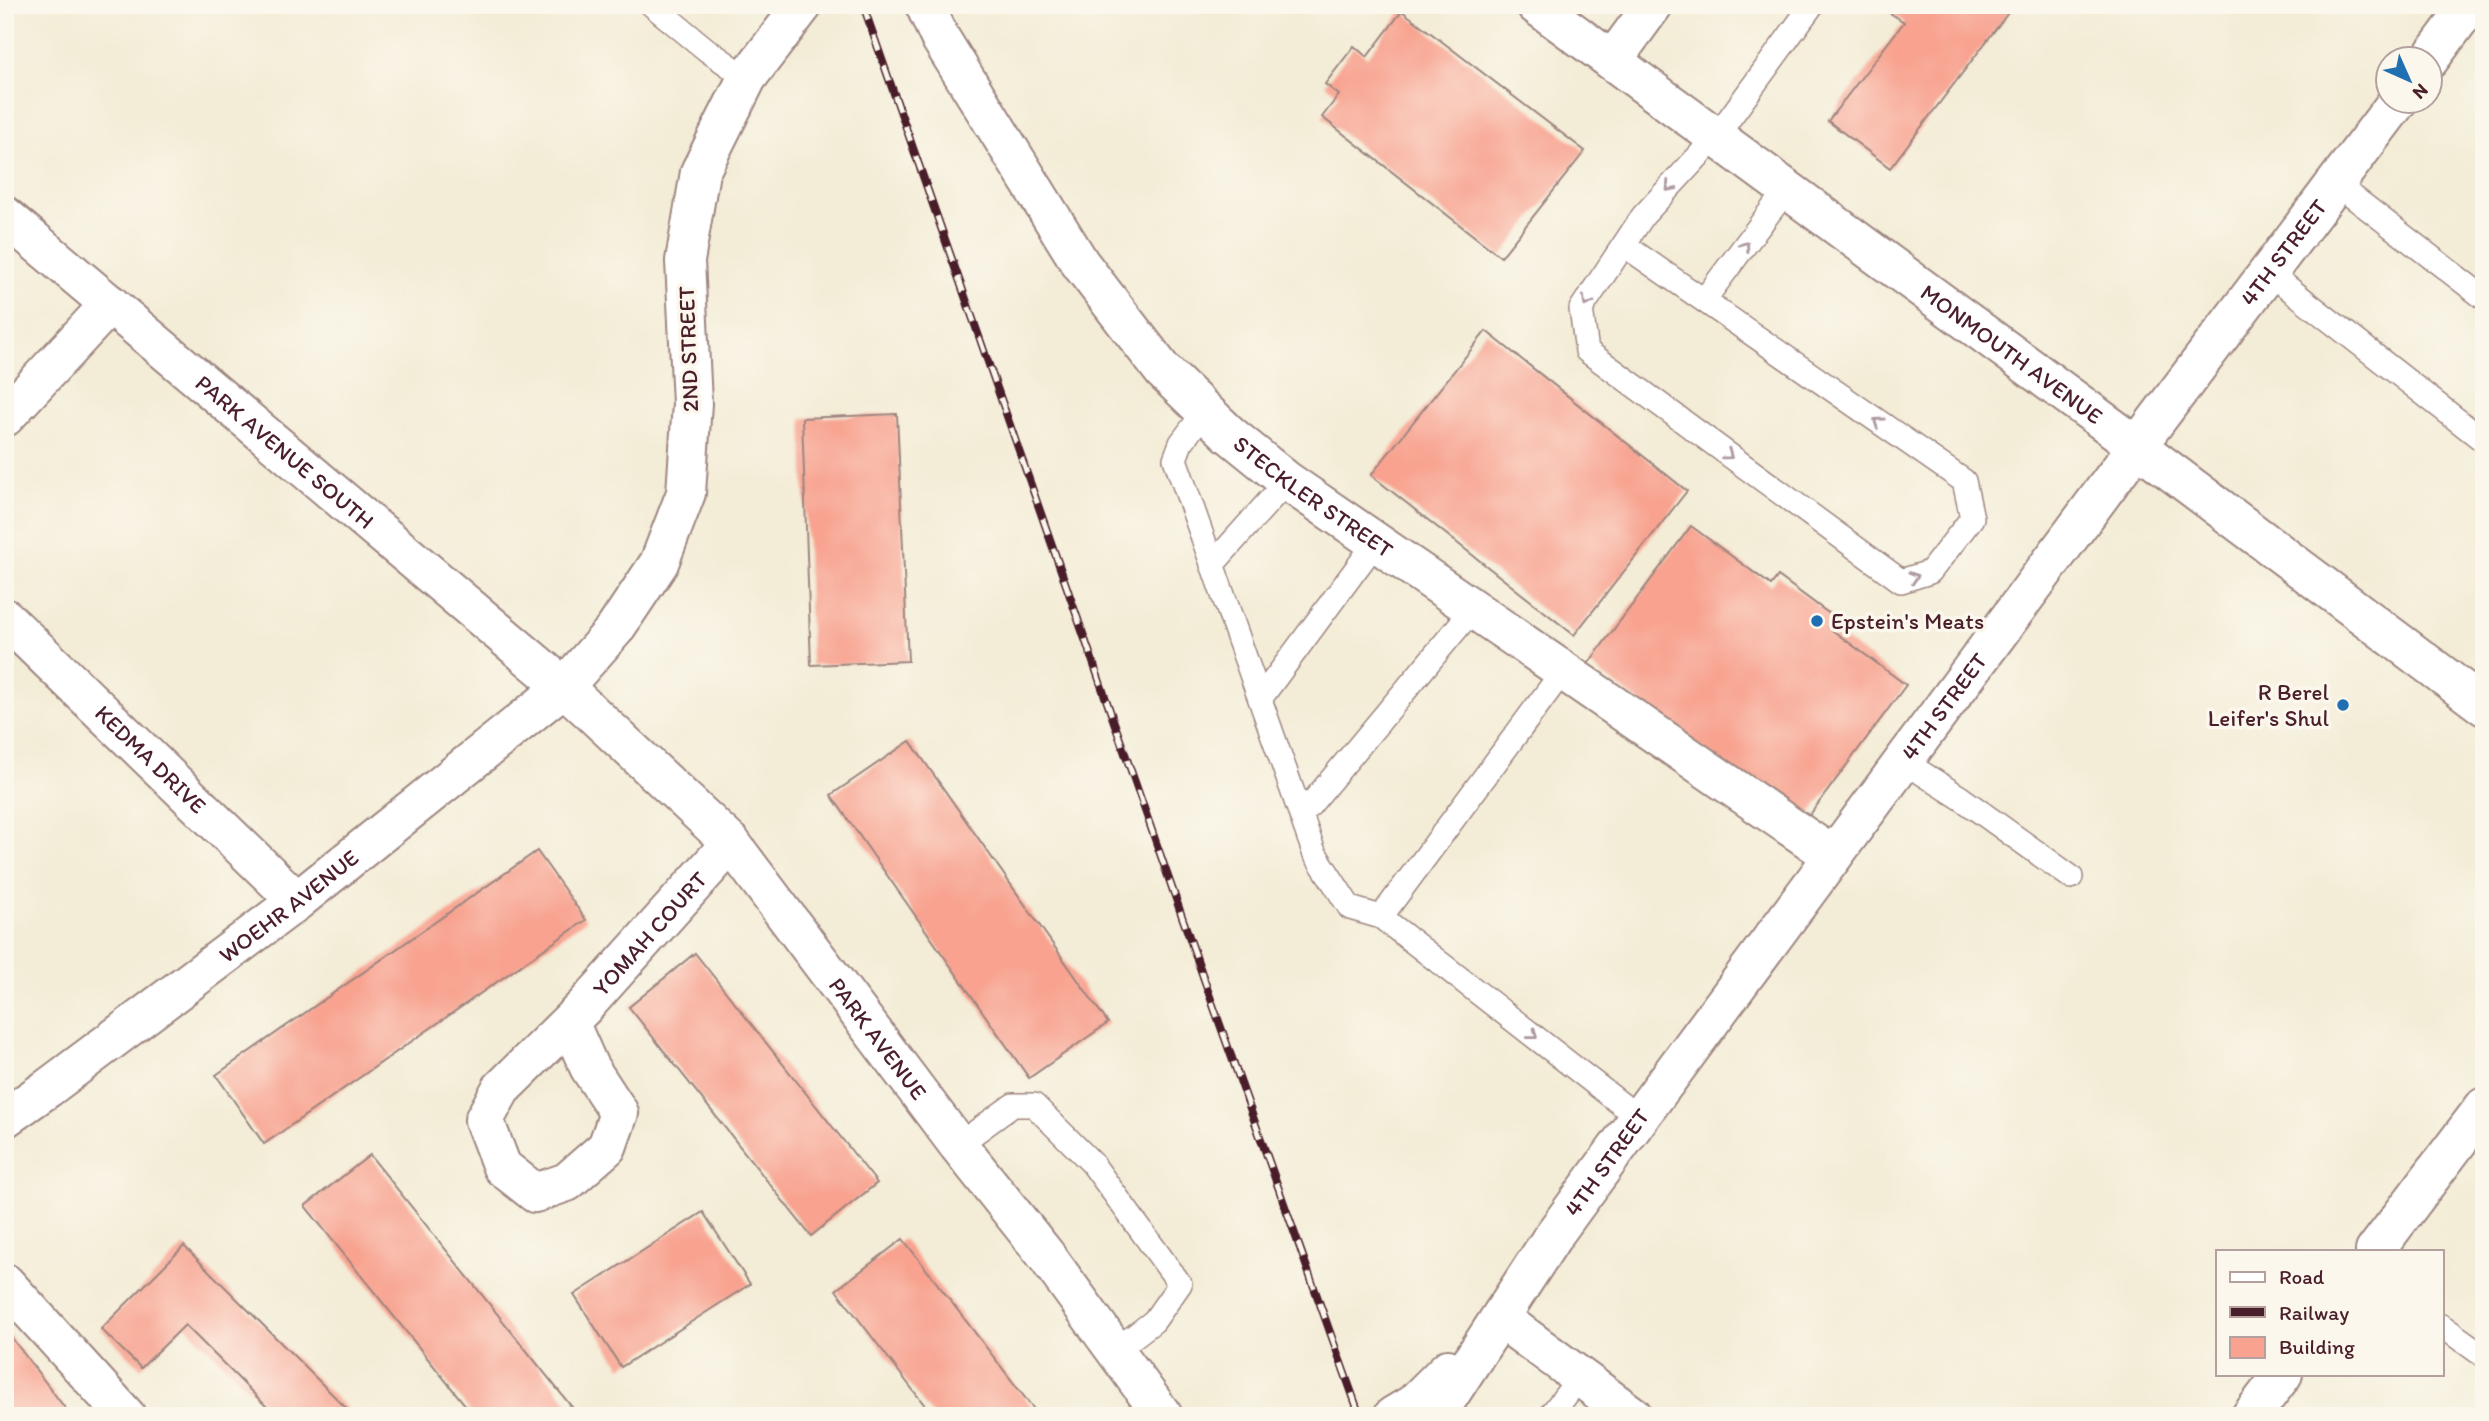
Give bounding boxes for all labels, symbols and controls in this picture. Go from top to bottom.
north arrow [2374,46,2444,116]
text: N [2408,79,2433,104]
one-way arrow [1666,179,1678,192]
street label: 4TH STREET [2234,193,2333,311]
one-way arrow [1736,241,1749,253]
street label: MONMOUTH AVENUE [1915,278,2108,430]
street label: 2ND STREET [672,285,704,412]
one-way arrow [1582,294,1595,307]
street label: PARK AVENUE SOUTH [190,369,380,535]
one-way arrow [1873,418,1886,430]
street label: STECKLER STREET [1228,430,1399,564]
one-way arrow [1721,447,1733,459]
one-way arrow [1907,571,1920,585]
place label: Epstein's Meats [1831,607,1984,635]
marker: Epstein's Meats [1809,613,1825,629]
street label: 4TH STREET [1895,647,1993,766]
place label: R Berel Leifer's Shul [2208,678,2329,732]
marker: R Berel Leifer's Shul [2335,697,2351,713]
street label: KEDMA DRIVE [89,699,212,820]
street label: WOEHR AVENUE [213,843,364,969]
street label: YOMAH COURT [587,865,713,1002]
street label: PARK AVENUE [823,972,933,1105]
one-way arrow [1525,1027,1538,1040]
street label: 4TH STREET [1558,1103,1655,1222]
legend [2216,1250,2444,1376]
text: Road [2279,1264,2325,1289]
text: Railway [2279,1300,2349,1325]
text: Building [2279,1334,2355,1359]

